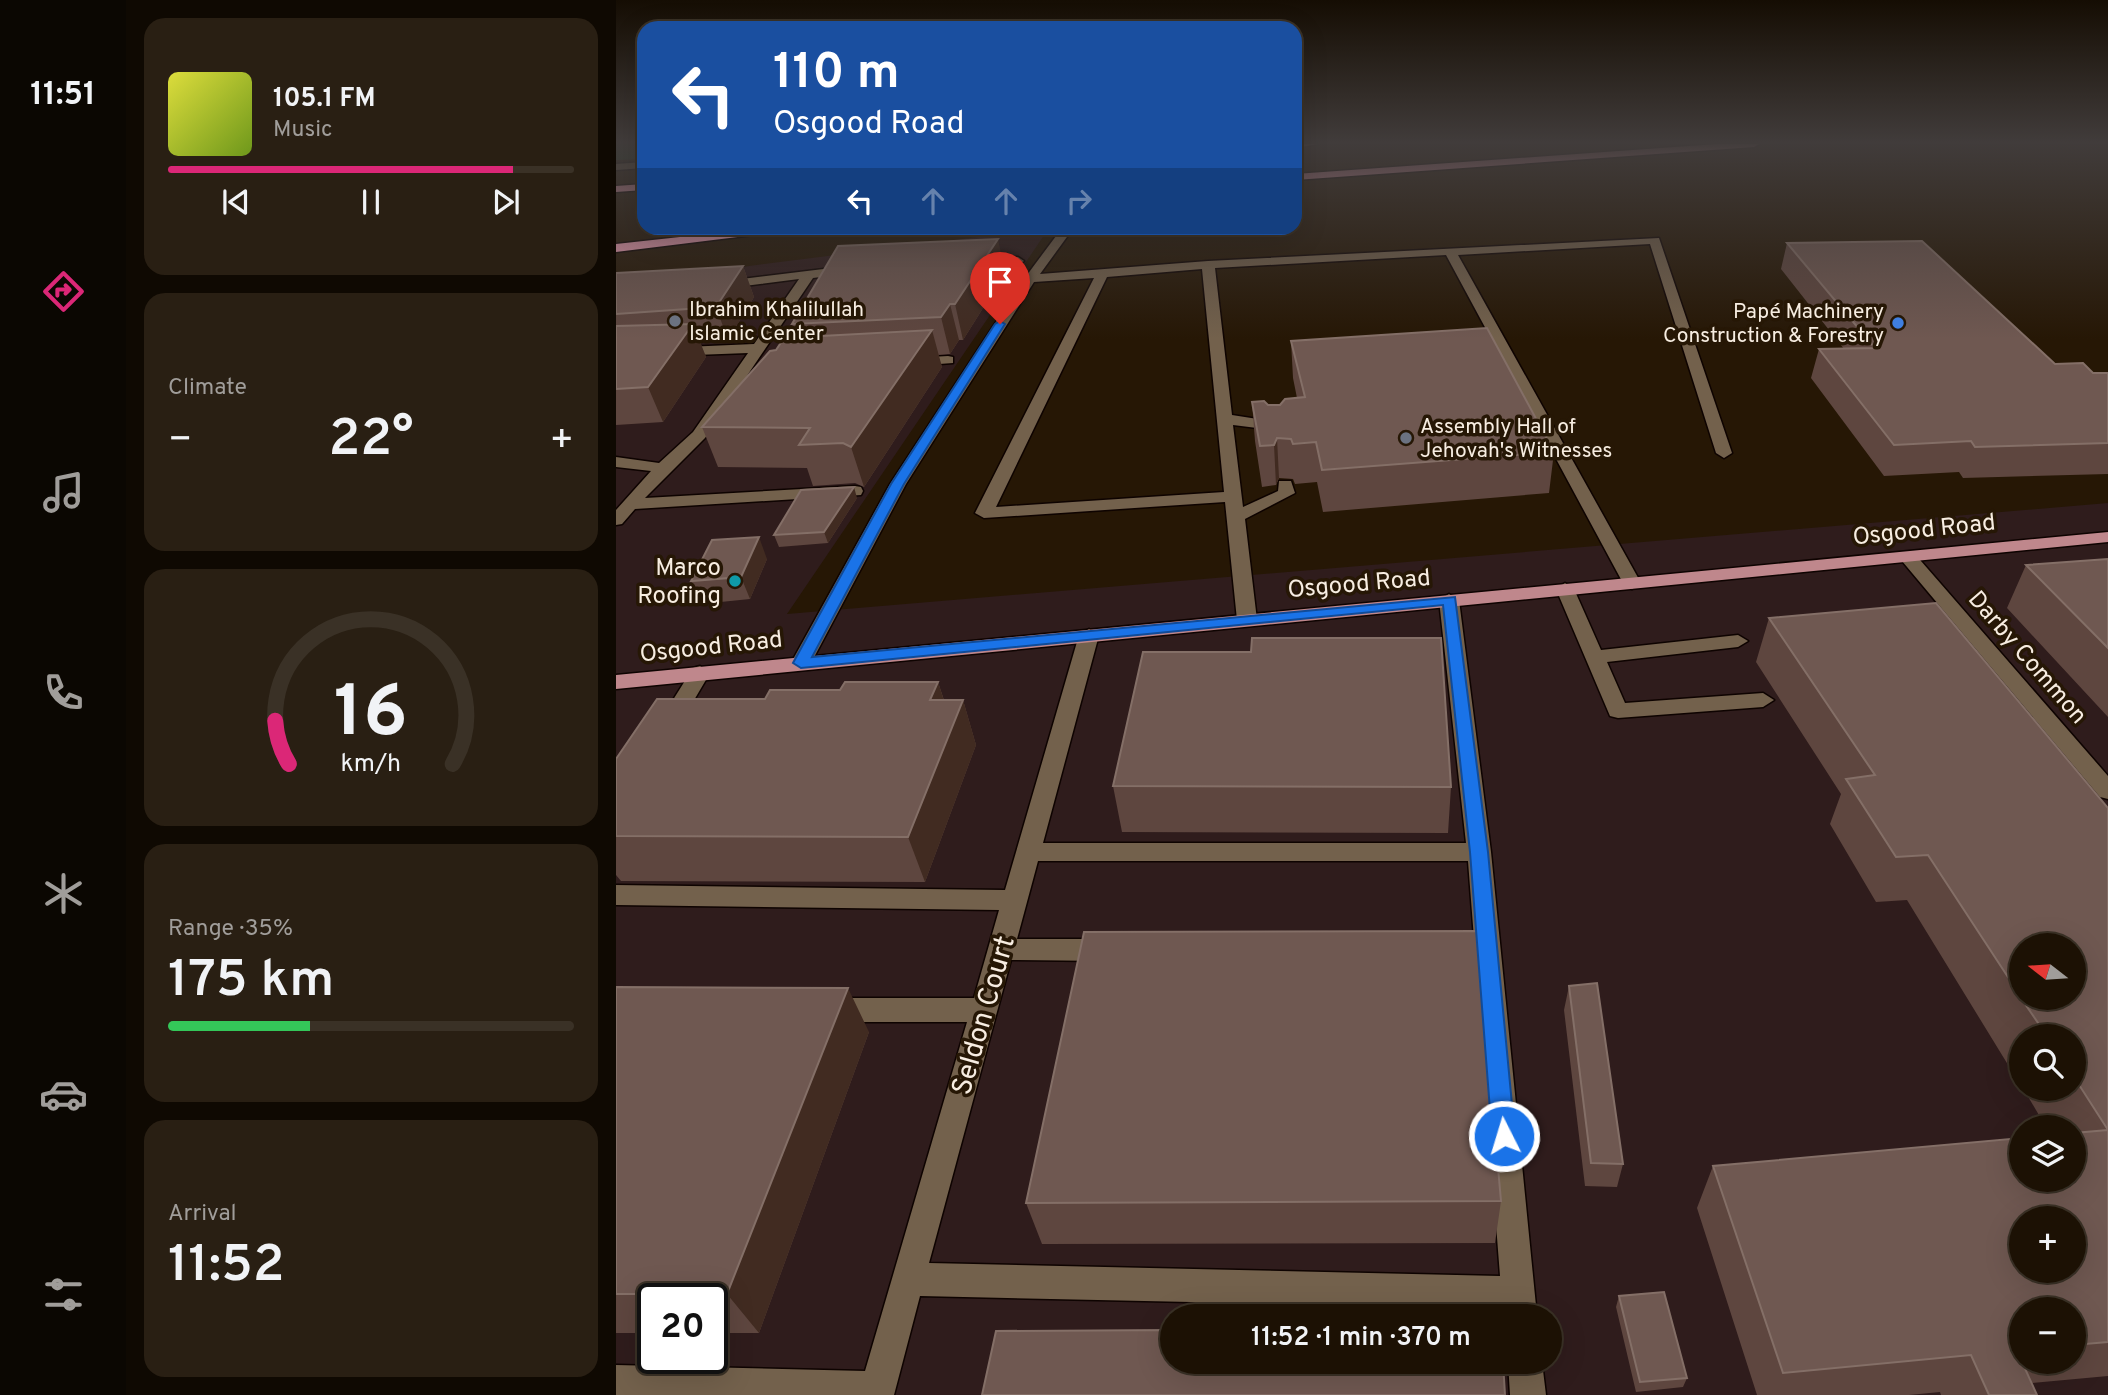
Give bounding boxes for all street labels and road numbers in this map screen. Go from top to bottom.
street label: Osgood Road [1851,509,1997,553]
street label: Osgood Road [1286,564,1432,606]
street label: Darby Common [1960,586,2093,731]
street label: Osgood Road [638,626,784,670]
street label: Seldon Court [945,932,1025,1100]

